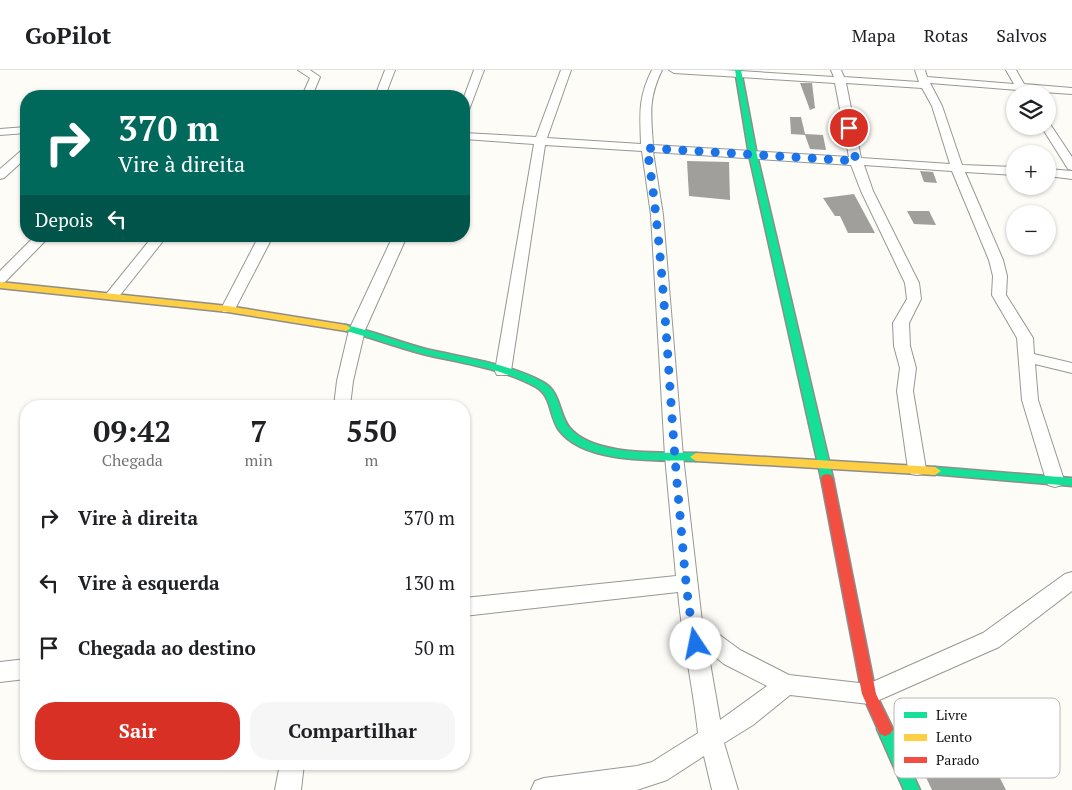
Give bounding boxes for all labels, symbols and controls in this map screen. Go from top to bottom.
text: GoPilot [25,19,111,51]
text: Mapa [852,23,896,47]
text: Rotas [924,23,968,47]
text: Salvos [996,23,1047,47]
map controls [1006,85,1056,255]
button: layers [1006,85,1056,135]
text: 370 m [118,105,219,151]
pin [828,107,870,149]
icon: right [35,110,100,175]
icon: arrive [835,114,863,142]
button: + [1006,145,1056,195]
text: Vire à direita [118,149,245,178]
icon: left [103,205,131,233]
button: − [1006,205,1056,255]
text: Depois [35,207,93,232]
text: 09:42 [93,411,171,451]
text: 7 [250,411,267,451]
text: 550 [346,411,397,451]
text: Chegada [102,449,163,471]
text: min [245,449,273,471]
text: m [364,449,378,471]
icon: right [35,504,63,532]
text: Vire à direita [78,505,198,530]
text: 370 m [404,505,455,530]
icon: left [35,569,63,597]
text: Vire à esquerda [78,570,220,595]
text: 130 m [404,570,455,595]
position arrow [669,617,721,669]
icon: arrive [35,634,63,662]
text: Chegada ao destino [78,635,256,660]
text: 50 m [414,635,455,660]
legend [894,698,1060,778]
button: Sair [35,702,240,760]
button: Compartilhar [250,702,455,760]
text: Livre [936,705,967,724]
text: Lento [936,727,972,746]
text: Parado [936,750,980,769]

